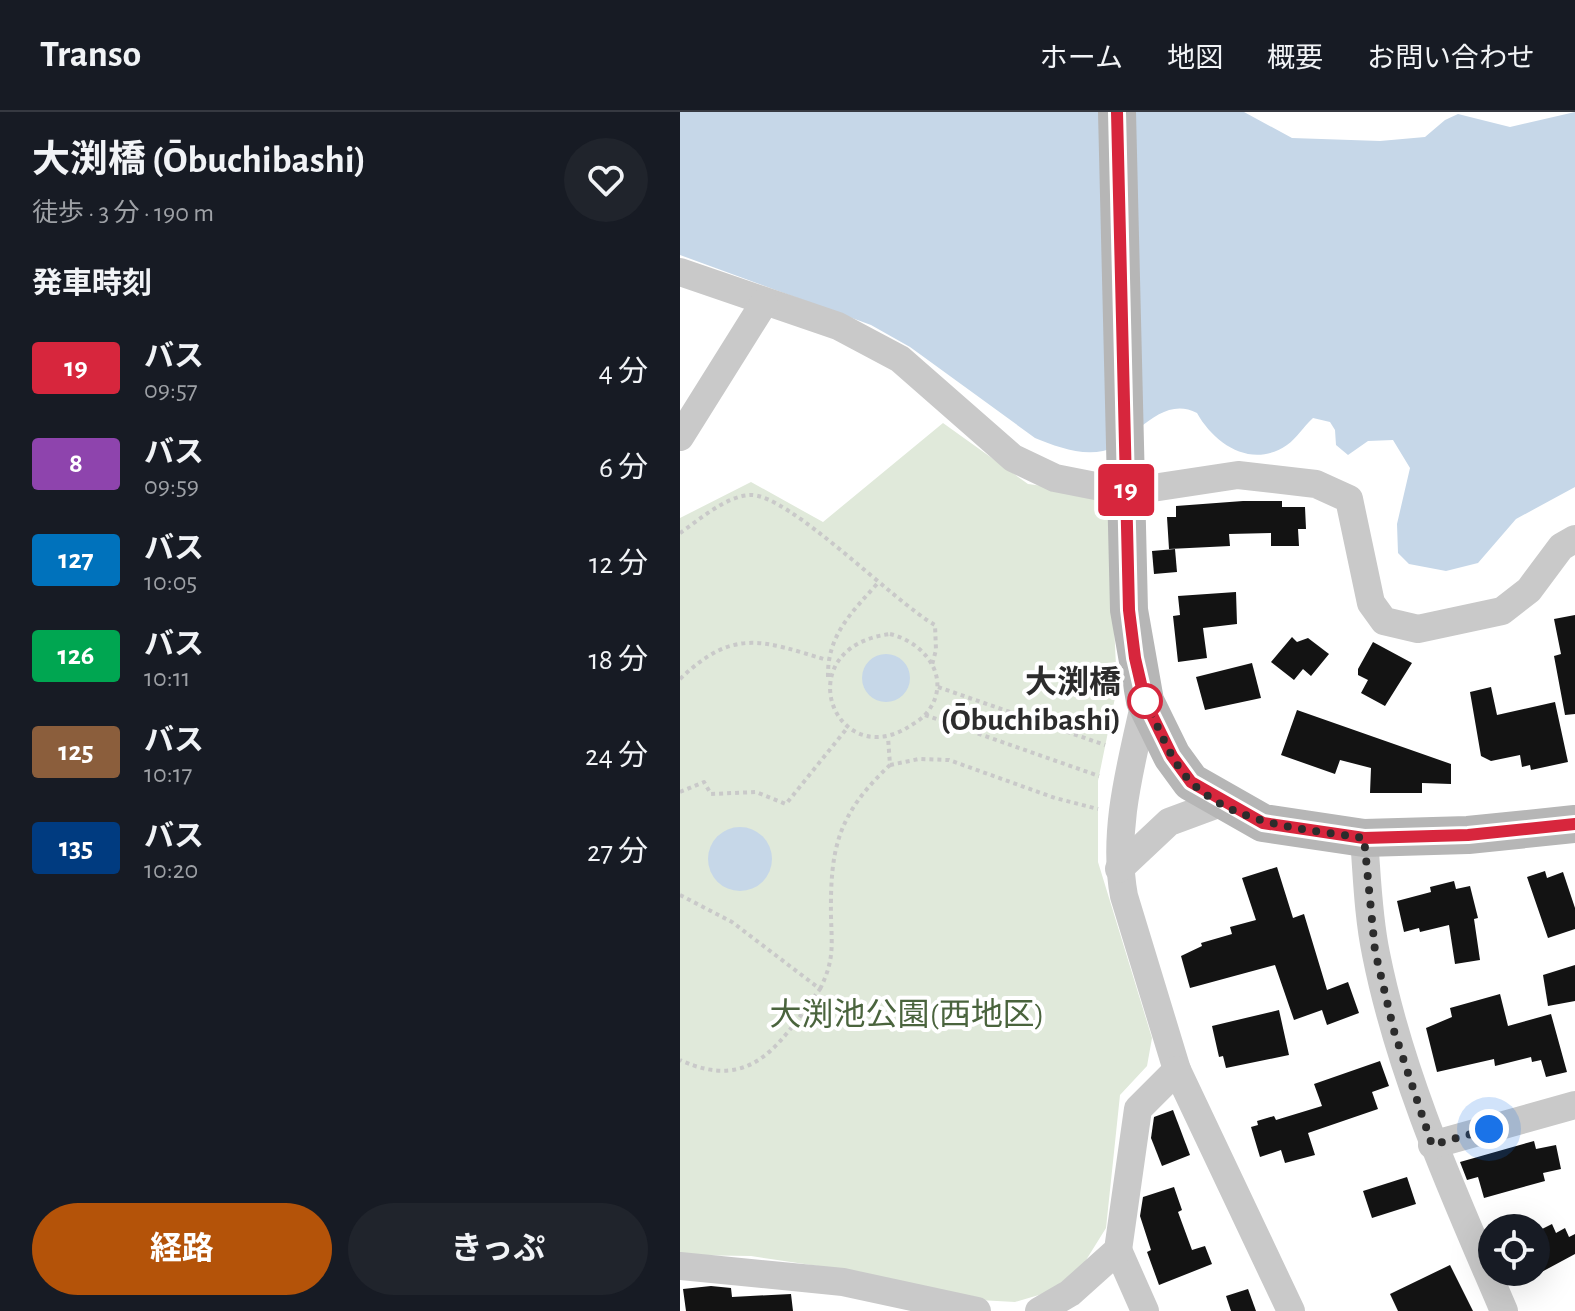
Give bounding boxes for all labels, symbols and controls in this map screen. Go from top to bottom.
text: Transo [40,36,141,74]
text: ホーム [1040,45,1123,73]
text: 地図 [1167,45,1223,73]
text: 概要 [1267,45,1323,73]
text: お問い合わせ [1367,45,1535,73]
button: heart [564,138,648,222]
text: 大渕橋 (Ōbuchibashi) [32,142,366,180]
text: 徒歩 · 3 分 · 190 m [32,200,214,226]
text: 発車時刻 [32,269,152,299]
text: バス [144,342,204,372]
text: 19 [64,354,88,382]
text: 4 分 [599,357,648,387]
text: 09:57 [144,377,198,403]
text: バス [144,438,204,468]
text: 8 [69,450,83,478]
text: 6 分 [599,453,648,483]
line badge: 19 [1090,464,1162,516]
text: 09:59 [144,473,199,499]
text: 19 [1114,476,1138,504]
text: バス [144,534,204,564]
text: 127 [58,546,94,574]
text: 12 分 [589,549,648,579]
text: 10:05 [144,569,197,595]
text: バス [144,630,204,660]
text: 126 [58,642,94,670]
text: 18 分 [589,645,648,675]
text: 10:11 [144,665,191,691]
place label: 大渕橋 (Ōbuchibashi) [941,665,1121,736]
marker: 大渕橋 (Ōbuchibashi) [1128,684,1162,718]
text: バス [144,726,204,756]
text: 125 [58,738,94,766]
text: 24 分 [585,741,648,771]
text: 10:17 [144,761,192,787]
text: バス [144,822,204,852]
text: 135 [59,834,93,862]
text: 27 分 [587,837,648,867]
text: 10:20 [144,857,198,883]
park label: 大渕池公園(西地区) [769,998,1045,1031]
your location [1469,1109,1509,1149]
button: 経路 [32,1203,332,1295]
button: きっぷ [348,1203,648,1295]
map controls [1478,1214,1550,1286]
button: locate [1478,1214,1550,1286]

